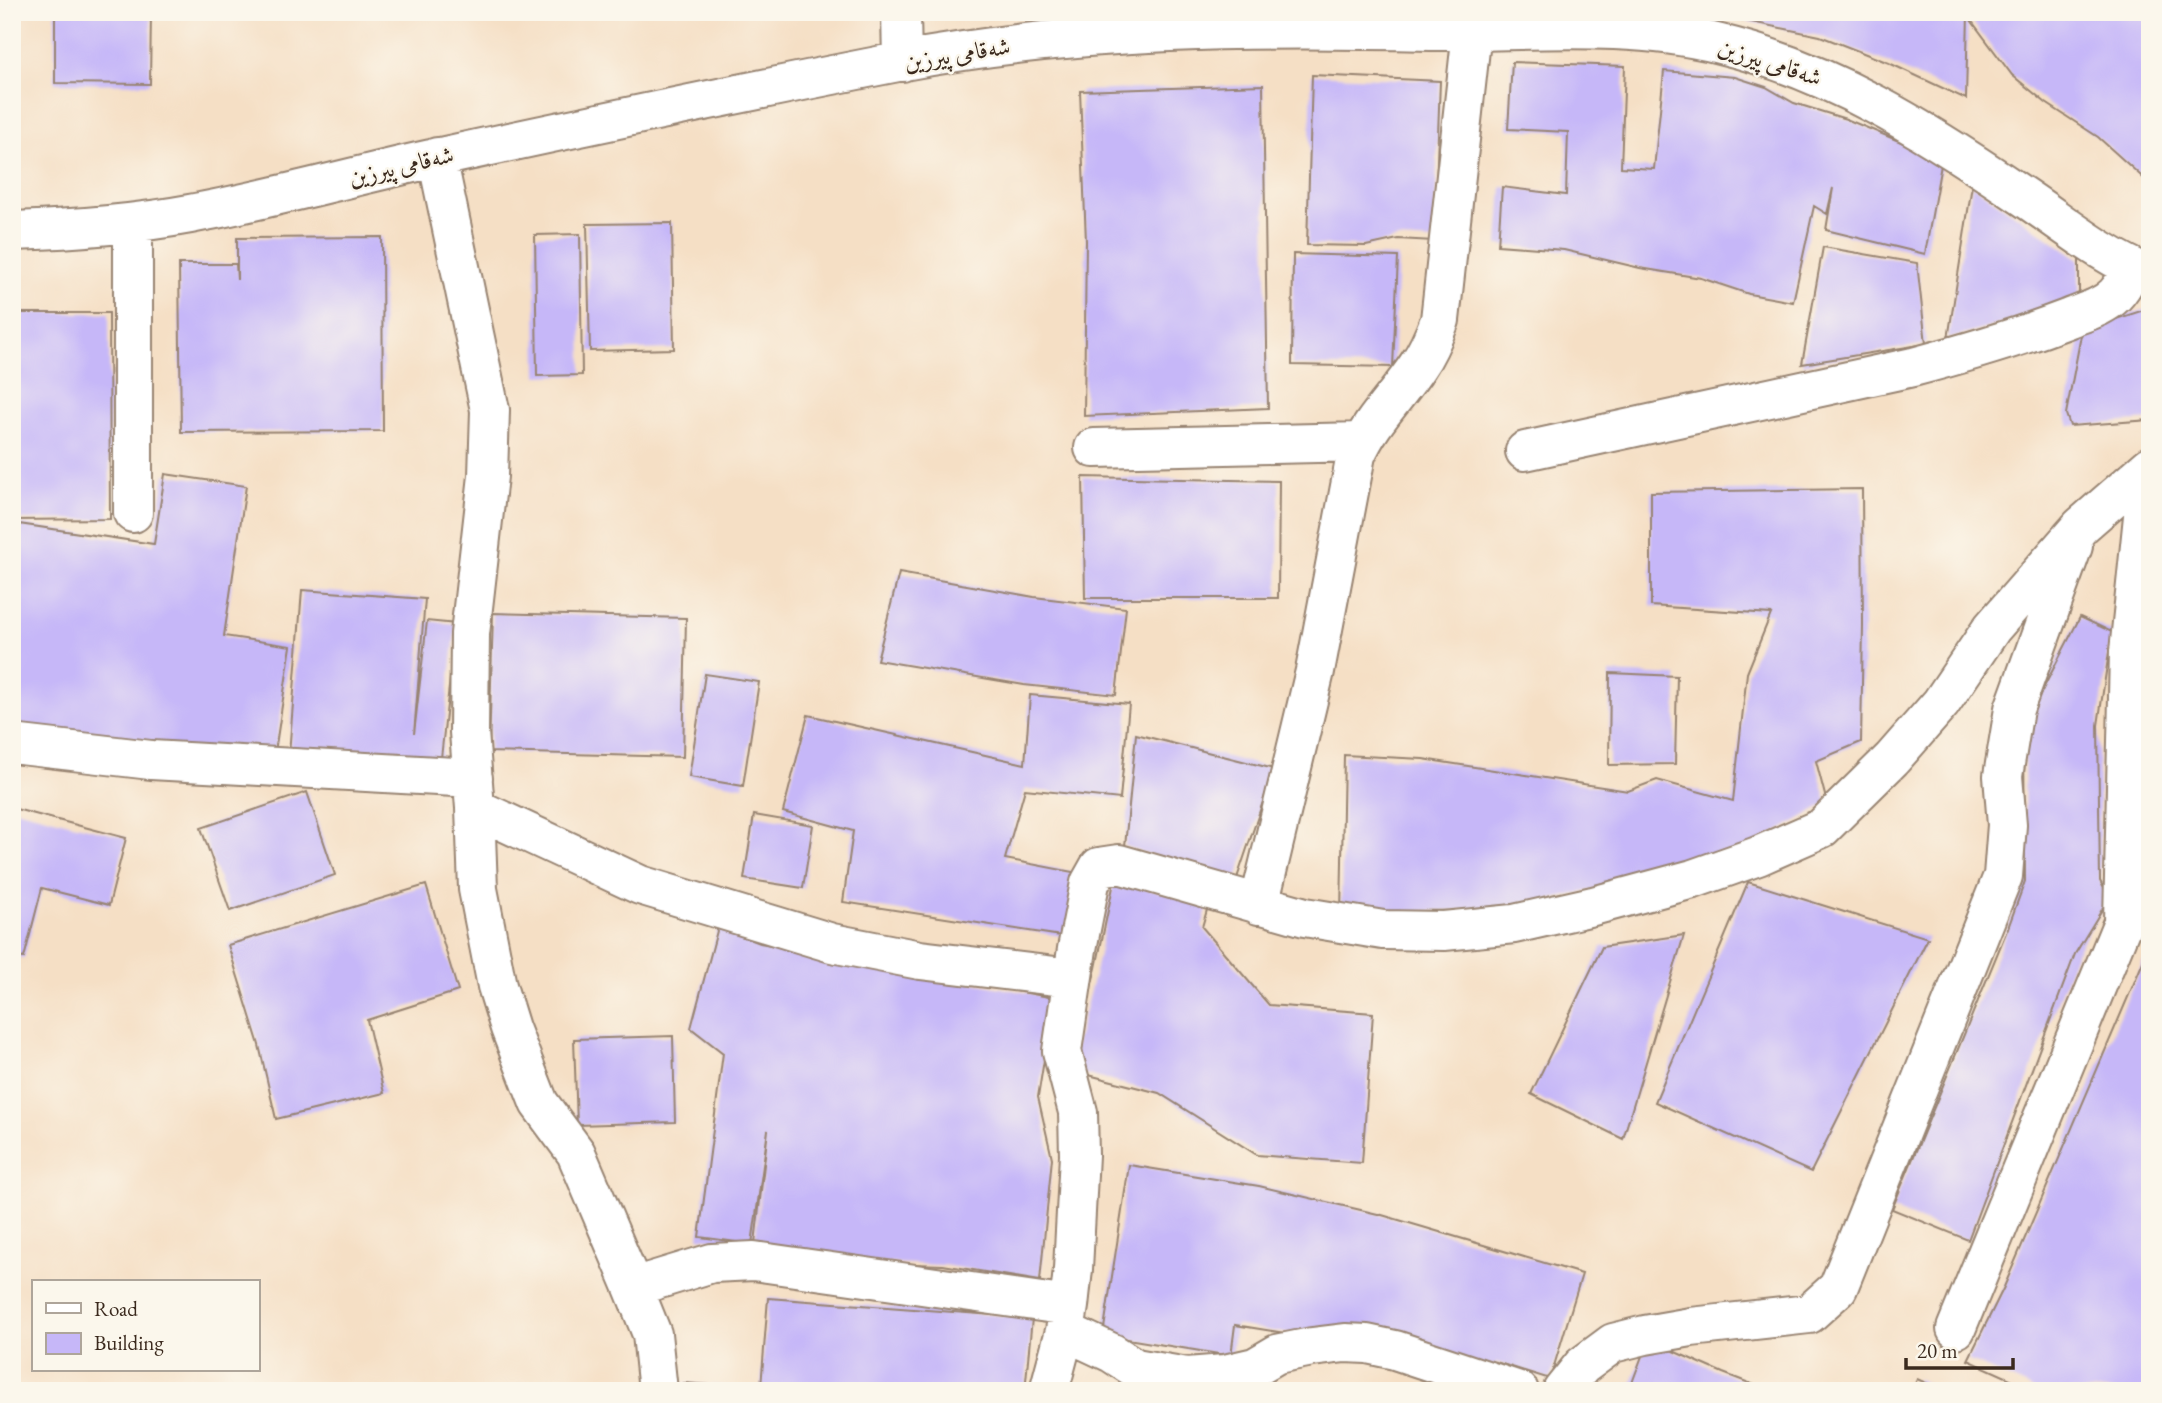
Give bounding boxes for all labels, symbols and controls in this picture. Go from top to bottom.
street label: شەقامی پیرزین [902,30,1013,79]
street label: شەقامی پیرزین [1714,30,1826,95]
street label: شەقامی پیرزین [345,138,457,195]
legend [32,1280,259,1372]
text: Road [94,1295,138,1322]
scale bar [1906,1326,2013,1370]
text: Building [94,1329,164,1356]
text: 20 m [1917,1337,1958,1364]

